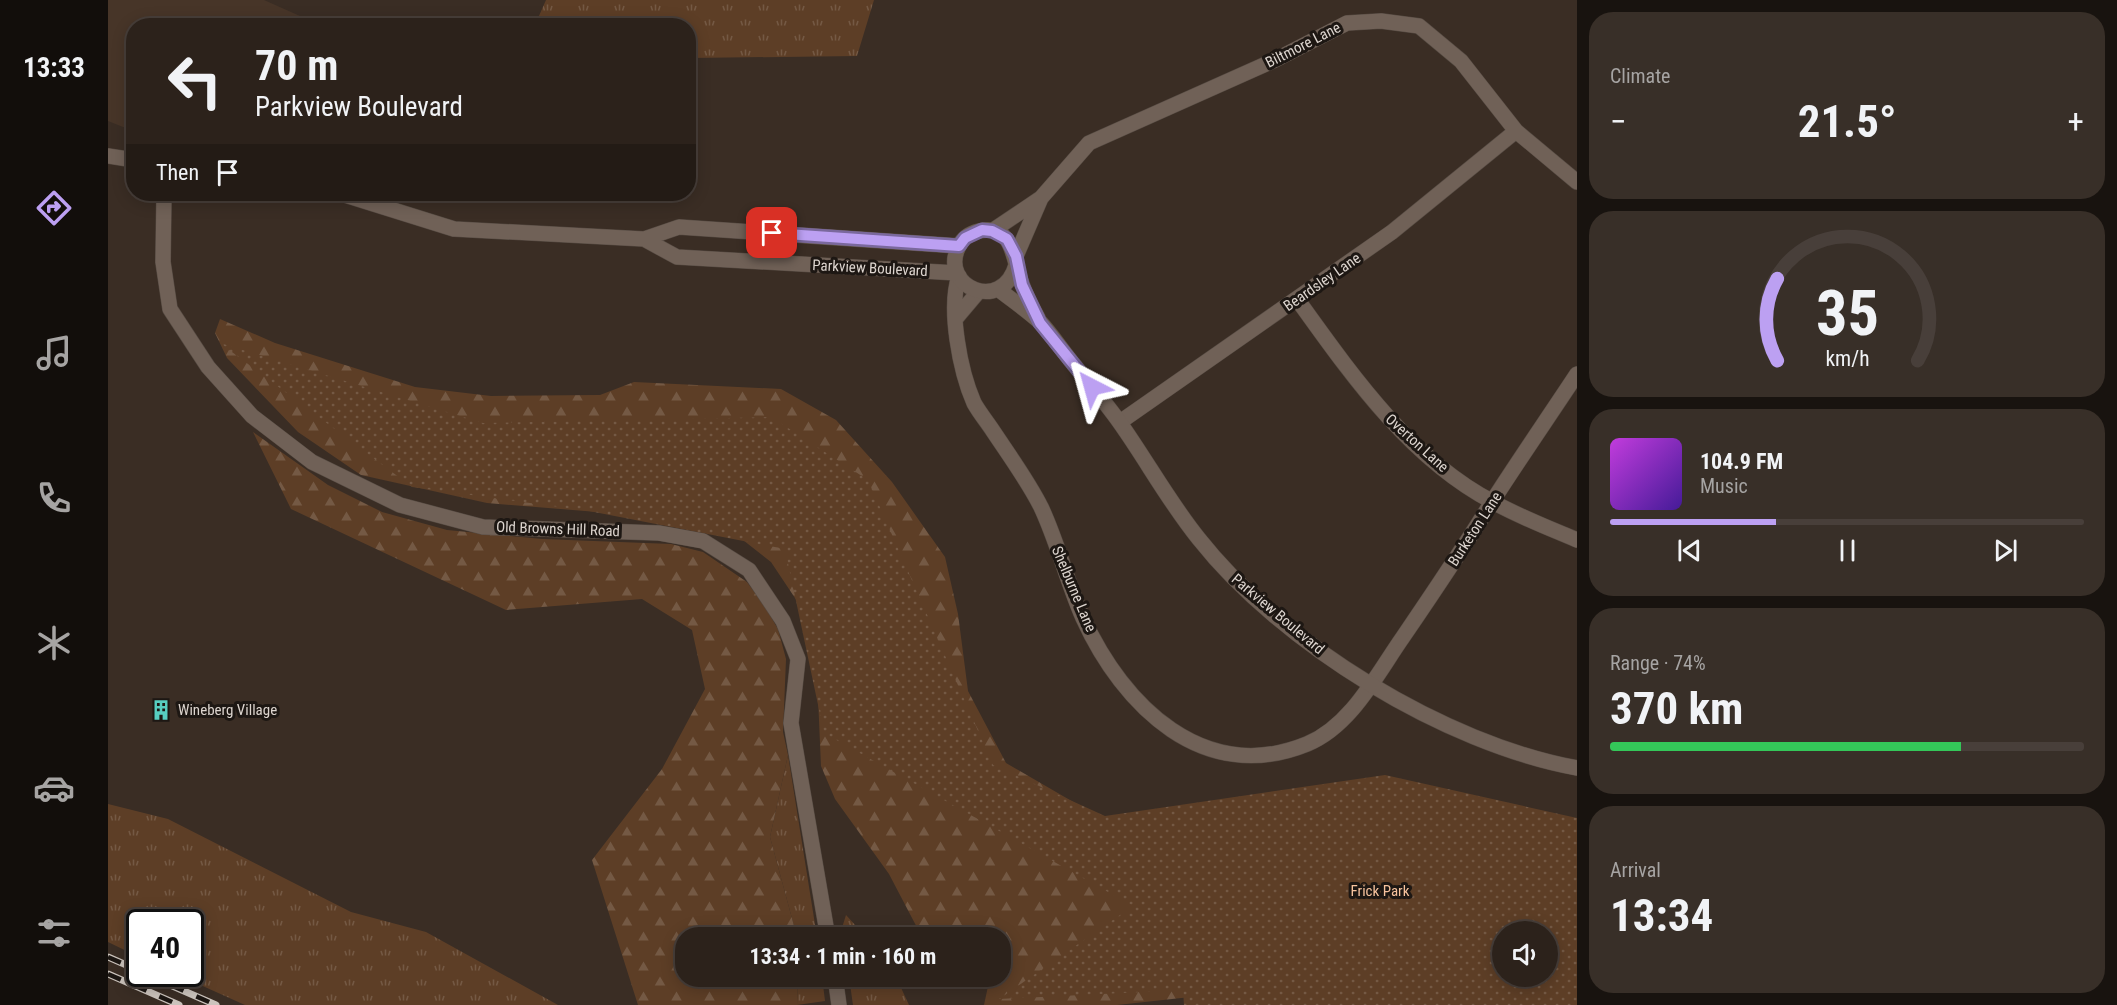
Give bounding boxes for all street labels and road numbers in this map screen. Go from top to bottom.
street label: Biltmore Lane [1262,18,1344,72]
street label: Beardsley Lane [1280,249,1364,315]
street label: Parkview Boulevard [812,256,928,280]
street label: Overton Lane [1382,410,1452,476]
street label: Burketon Lane [1444,489,1506,569]
street label: Old Browns Hill Road [496,518,620,540]
street label: Shelburne Lane [1048,544,1100,634]
street label: Parkview Boulevard [1228,570,1328,658]

